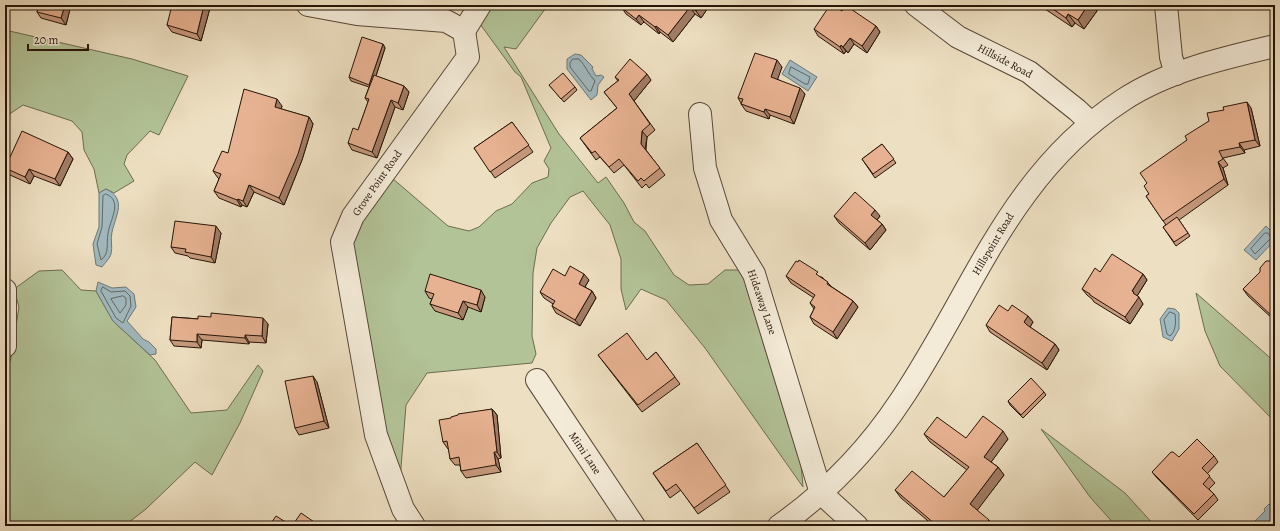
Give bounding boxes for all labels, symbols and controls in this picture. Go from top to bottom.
scale bar [28,26,88,52]
text: 20 m [34,32,58,48]
street label: Hillside Road [975,40,1035,82]
street label: Grove Point Road [349,147,405,219]
street label: Hillspoint Road [968,210,1018,278]
street label: Hideaway Lane [744,267,780,337]
street label: Mimi Lane [565,429,605,477]

